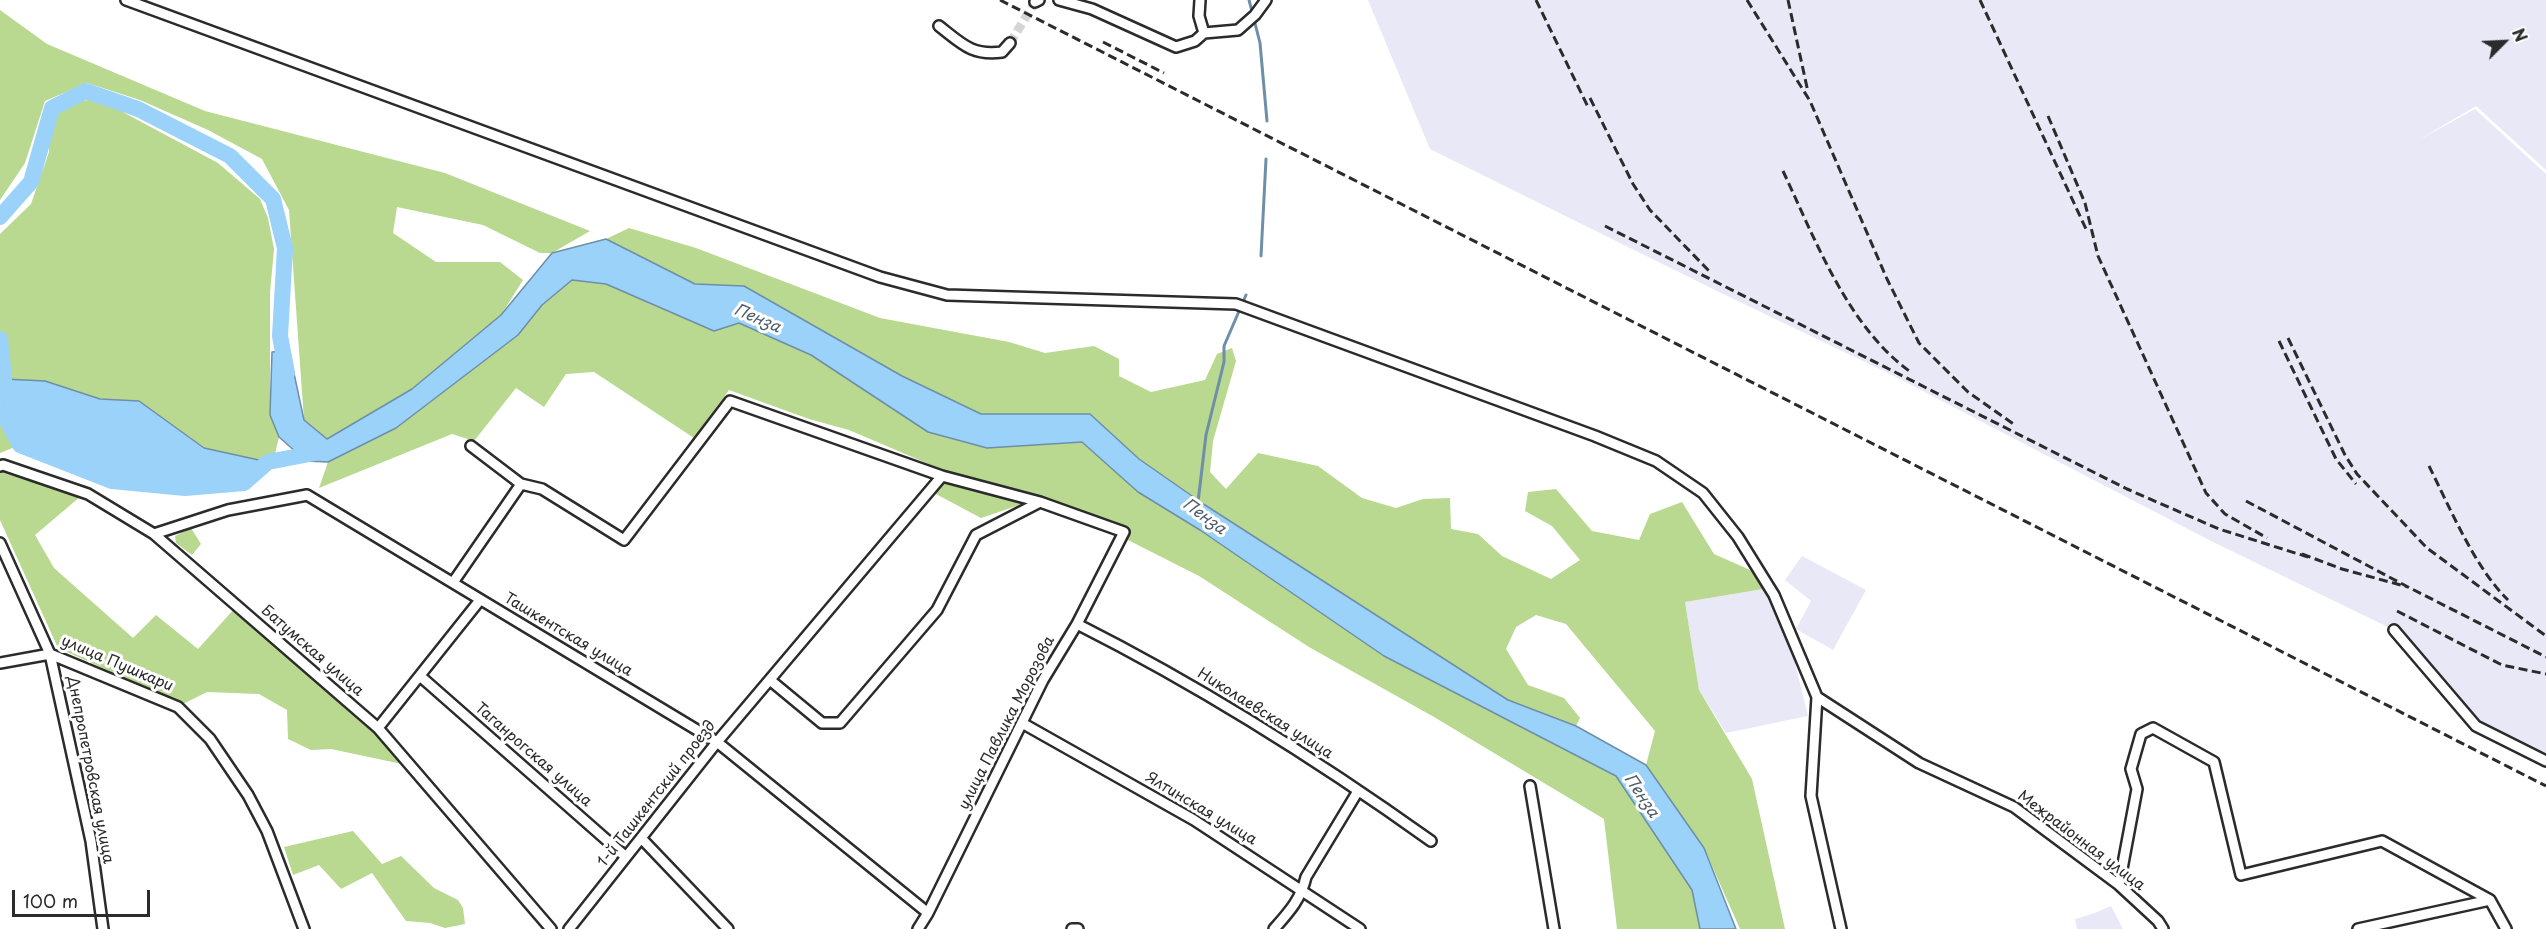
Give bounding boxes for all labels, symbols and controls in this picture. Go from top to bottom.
north arrow [2474,12,2534,72]
text: N [2507,24,2534,45]
water label: Пенза [731,301,783,337]
water label: Пенза [1179,495,1229,539]
street label: Ташкентская улица [500,589,636,681]
street label: Батумская улица [257,602,367,700]
street label: улица Пушкари [58,632,176,696]
street label: улица Павлика Морозова [955,633,1059,813]
street label: Николаевская улица [1194,665,1336,763]
street label: Днепропетровская улица [63,675,117,865]
street label: Таганрогская улица [471,699,595,811]
street label: 1-й Ташкентский проезд [594,717,720,871]
street label: Ялтинская улица [1142,769,1260,849]
water label: Пенза [1619,771,1663,821]
street label: Межрайонная улица [2014,787,2148,895]
scale bar [15,878,153,916]
text: 100 m [23,887,78,914]

